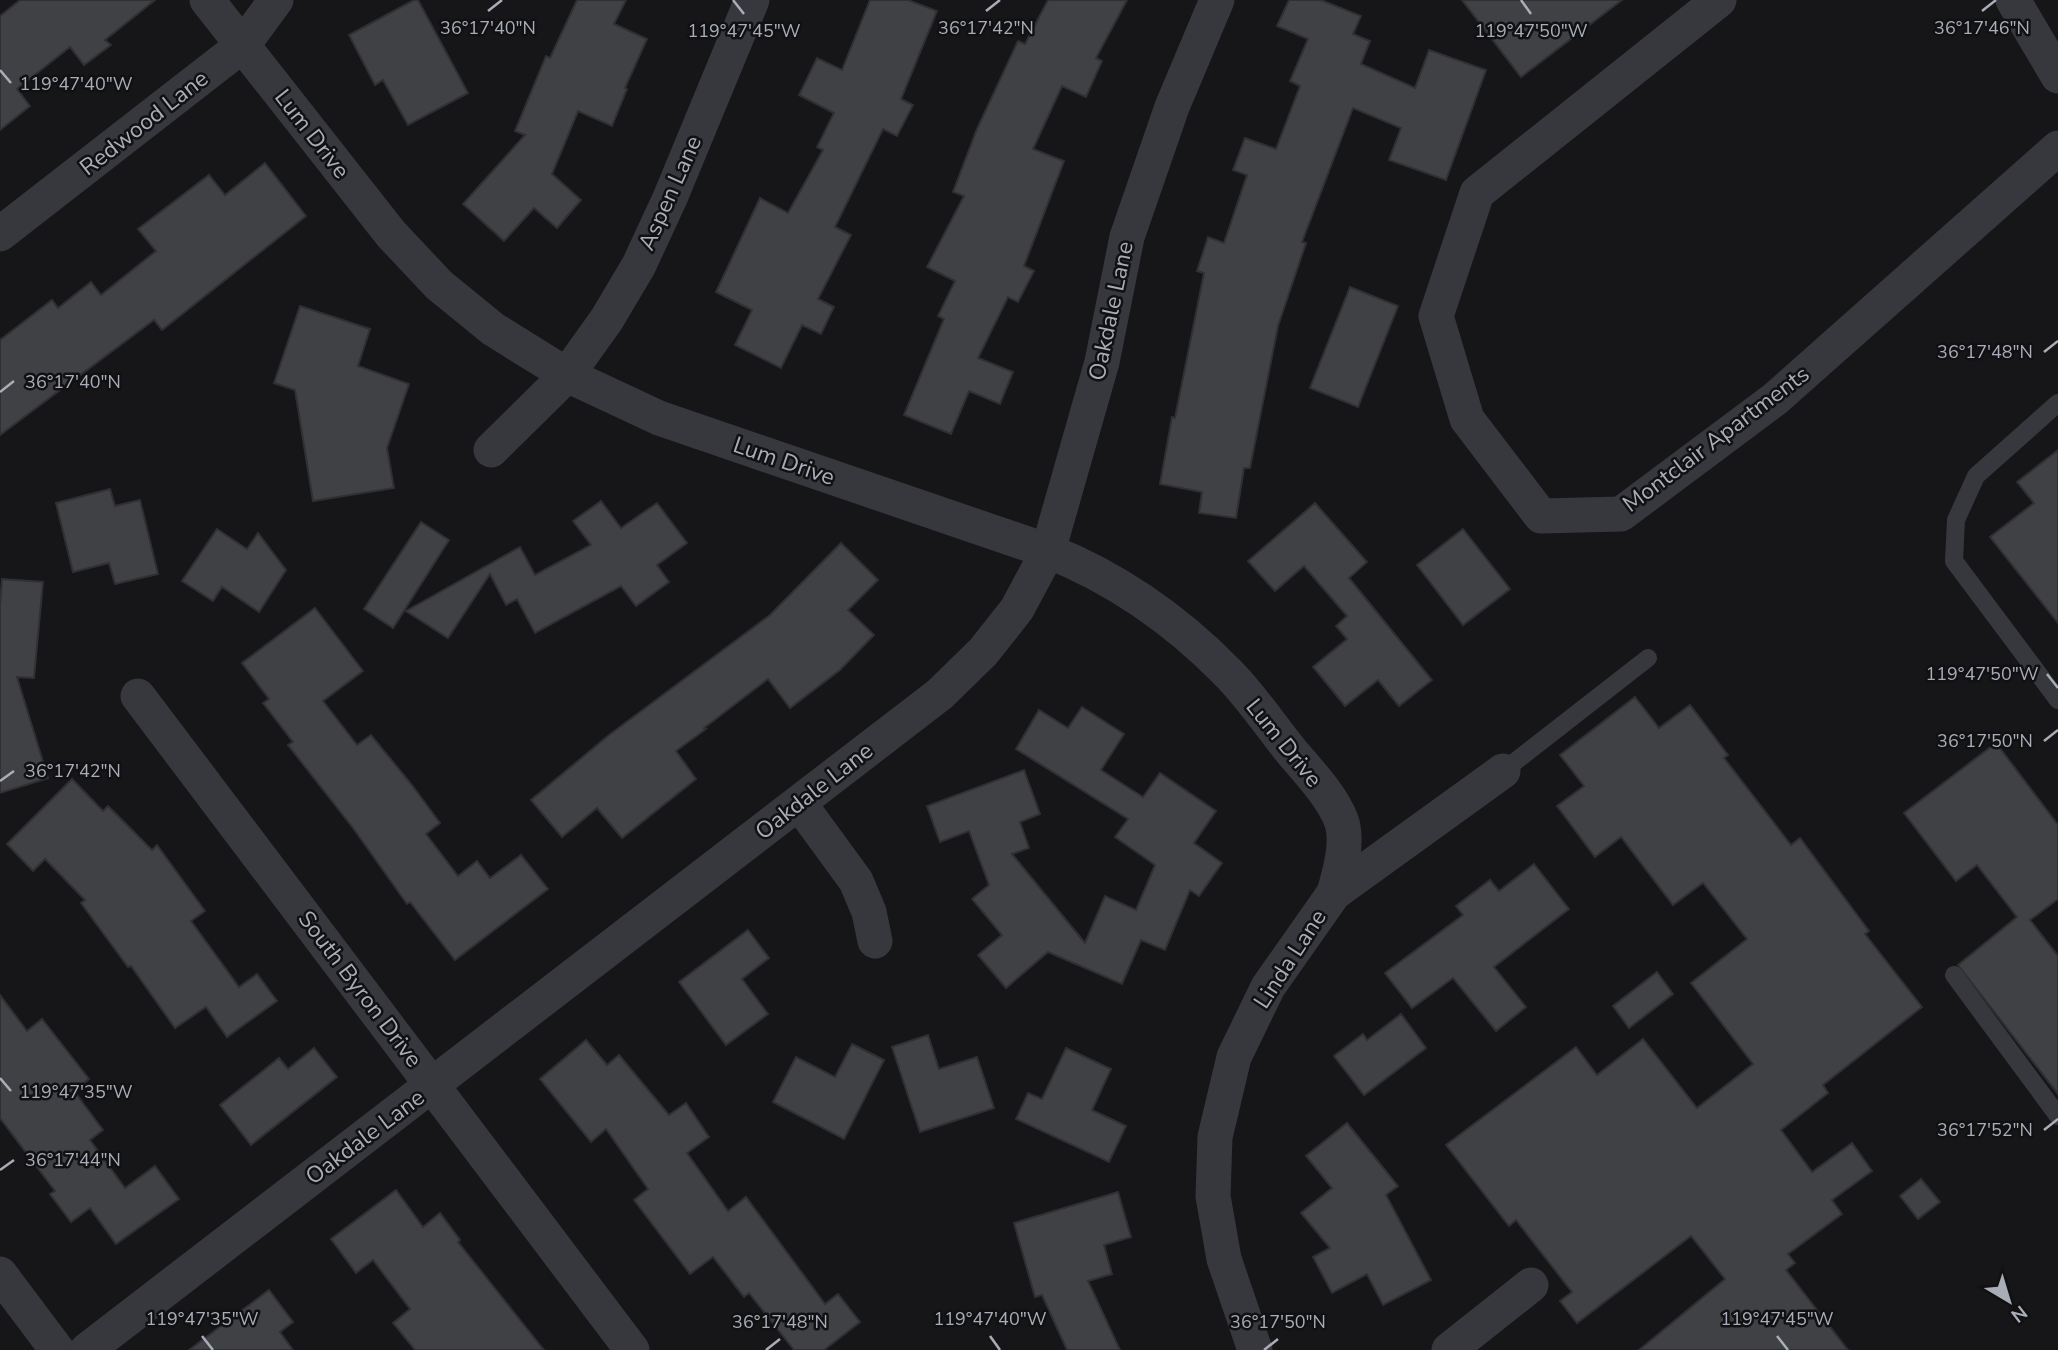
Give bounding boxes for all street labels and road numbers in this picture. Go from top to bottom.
street label: Redwood Lane [73,63,215,183]
street label: Lum Drive [267,83,357,185]
street label: Aspen Lane [631,131,709,255]
street label: Oakdale Lane [1081,239,1141,383]
street label: Montclair Apartments [1616,359,1816,519]
street label: Lum Drive [729,429,839,493]
street label: Lum Drive [1239,692,1329,794]
street label: Oakdale Lane [749,735,879,847]
street label: Linda Lane [1246,903,1334,1015]
street label: South Byron Drive [291,904,429,1074]
street label: Oakdale Lane [299,1082,431,1192]

